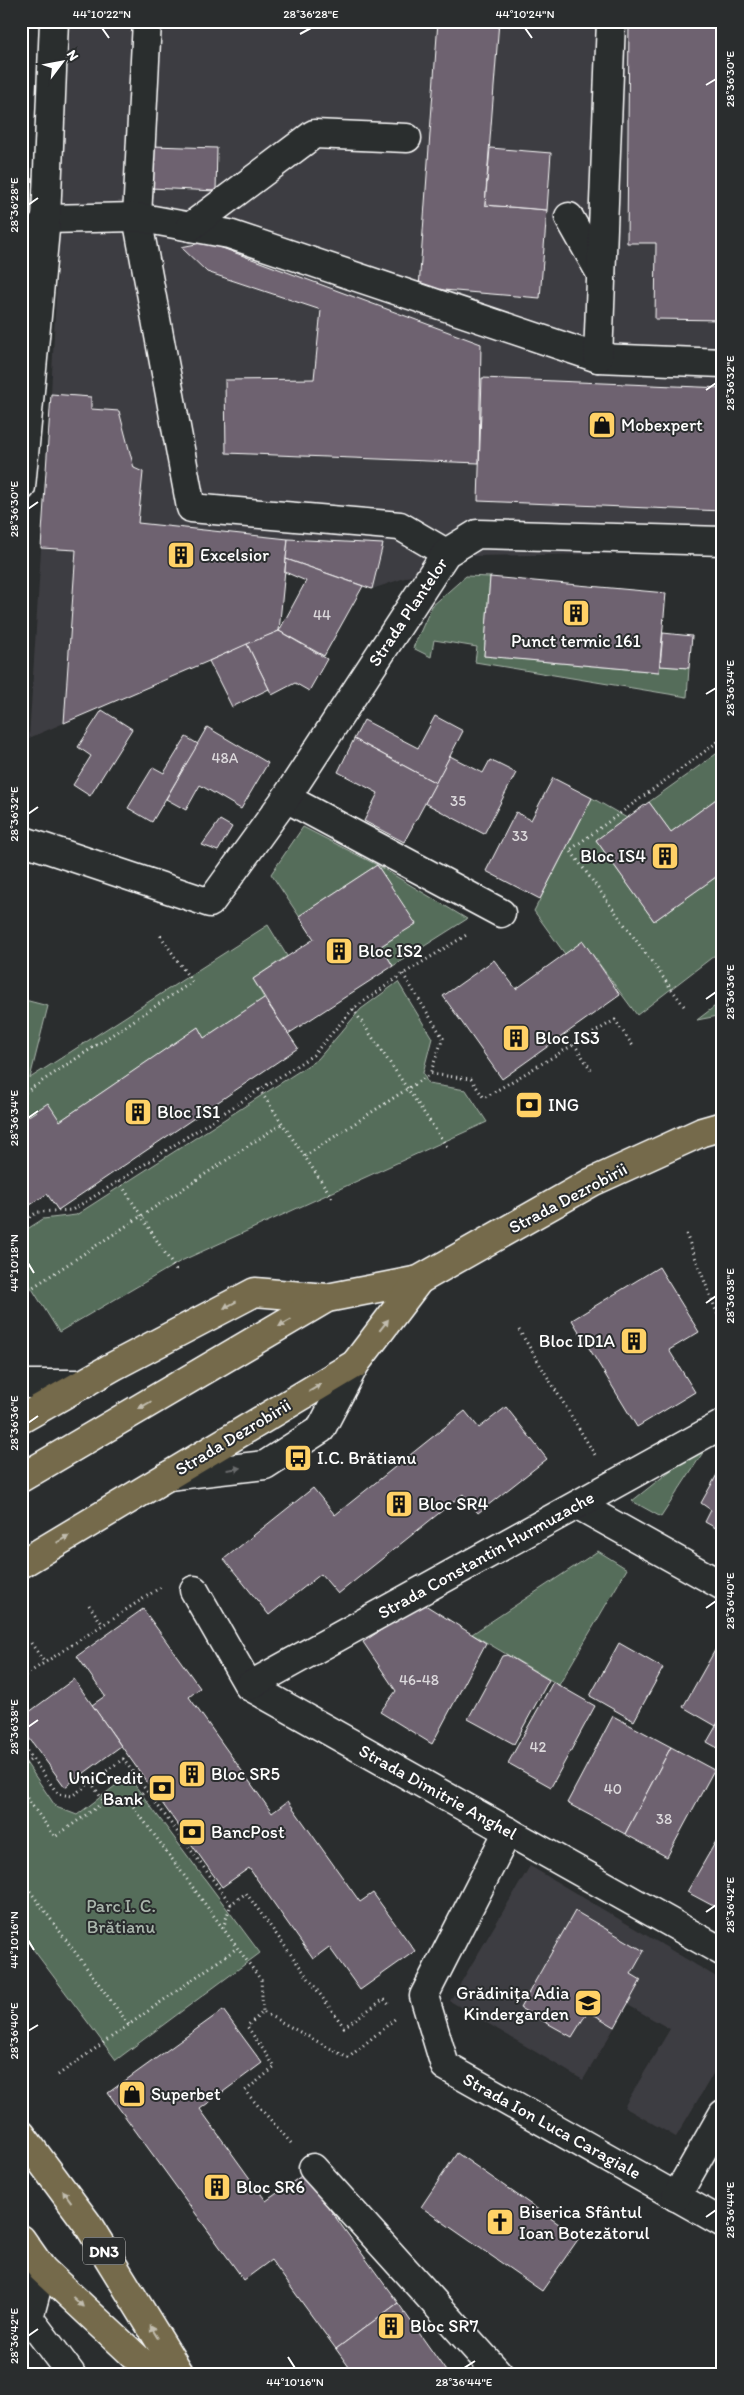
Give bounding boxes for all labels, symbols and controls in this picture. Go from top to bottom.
text: 44°10'22"N [73,7,131,21]
text: 28°36'28"E [283,7,339,21]
text: 44°10'24"N [495,7,555,21]
north arrow [38,38,88,88]
text: N [63,47,82,64]
text: 28°36'30"E [723,50,737,107]
text: 28°36'28"E [7,177,21,233]
text: 28°36'32"E [723,355,737,411]
shop icon: Mobexpert [587,410,617,440]
place label: Mobexpert [621,414,703,436]
text: 28°36'30"E [7,480,21,537]
building icon: Excelsior [166,540,196,570]
place label: Excelsior [200,544,269,566]
street label: Strada Plantelor [364,553,453,671]
building icon: Punct termic 161 [561,598,591,628]
house number: 44 [313,606,331,624]
place label: Punct termic 161 [511,630,641,652]
text: 28°36'34"E [723,659,737,716]
house number: 48A [212,749,239,767]
text: 28°36'32"E [7,786,21,842]
house number: 35 [450,792,466,810]
house number: 33 [512,827,528,845]
building icon: Bloc IS4 [650,841,680,871]
place label: Bloc IS4 [580,845,646,867]
building icon: Bloc IS2 [324,936,354,966]
place label: Bloc IS2 [358,940,423,962]
text: 28°36'36"E [723,964,737,1020]
building icon: Bloc IS3 [501,1023,531,1053]
place label: Bloc IS3 [535,1027,600,1049]
text: 28°36'34"E [7,1089,21,1146]
bank icon: ING [514,1090,544,1120]
place label: ING [548,1094,579,1116]
building icon: Bloc IS1 [123,1097,153,1127]
place label: Bloc IS1 [157,1101,220,1123]
street label: Strada Dezrobirii [505,1158,631,1238]
text: 44°10'18"N [7,1234,21,1292]
text: 28°36'38"E [723,1268,737,1324]
one-way arrow [222,1301,237,1309]
one-way arrow [279,1318,292,1327]
one-way arrow [379,1319,390,1332]
building icon: Bloc ID1A [619,1326,649,1356]
place label: Bloc ID1A [539,1330,615,1352]
one-way arrow [308,1383,321,1392]
street label: Strada Dezrobirii [171,1394,295,1480]
text: 28°36'36"E [7,1395,21,1451]
one-way arrow [138,1400,151,1409]
bus stop icon: I.C. Brătianu [283,1443,313,1473]
place label: I.C. Brătianu [317,1447,417,1469]
one-way arrow [226,1465,242,1473]
street label: Strada Constantin Hurmuzache [374,1486,598,1624]
building icon: Bloc SR4 [384,1489,414,1519]
place label: Bloc SR4 [418,1493,488,1515]
one-way arrow [56,1535,71,1543]
text: 28°36'40"E [723,1572,737,1630]
house number: 46-48 [399,1671,439,1689]
text: 28°36'38"E [7,1699,21,1755]
house number: 42 [530,1738,547,1756]
street label: Strada Dimitrie Anghel [355,1739,521,1845]
building icon: Bloc SR5 [177,1759,207,1789]
place label: Bloc SR5 [211,1763,280,1785]
place label: UniCredit Bank [68,1767,143,1810]
bank icon: UniCredit Bank [147,1773,177,1803]
house number: 40 [604,1780,622,1798]
house number: 38 [656,1810,672,1828]
bank icon: BancPost [177,1817,207,1847]
place label: BancPost [211,1821,285,1843]
text: 28°36'42"E [723,1877,737,1933]
park label: Parc I. C. Brătianu [86,1895,156,1938]
text: 44°10'16"N [7,1911,21,1969]
place label: Grădinița Adia Kindergarden [456,1982,569,2025]
school or university icon: Grădinița Adia Kindergarden [573,1988,603,2018]
text: 28°36'40"E [7,2002,21,2060]
street label: Strada Ion Luca Caragiale [459,2068,645,2184]
shop icon: Superbet [117,2079,147,2109]
place label: Superbet [151,2083,221,2105]
building icon: Bloc SR6 [202,2172,232,2202]
place label: Bloc SR6 [236,2176,305,2198]
text: 28°36'44"E [723,2181,737,2238]
one-way arrow [61,2190,72,2203]
place label: Biserica Sfântul Ioan Botezătorul [519,2201,650,2244]
church icon: Biserica Sfântul Ioan Botezătorul [485,2207,515,2237]
road number: DN3 [83,2238,125,2264]
one-way arrow [71,2296,83,2308]
text: 28°36'42"E [7,2308,21,2364]
building icon: Bloc SR7 [376,2311,406,2341]
place label: Bloc SR7 [410,2315,478,2337]
one-way arrow [150,2326,159,2339]
text: 44°10'16"N [266,2375,324,2389]
text: 28°36'44"E [436,2375,493,2389]

